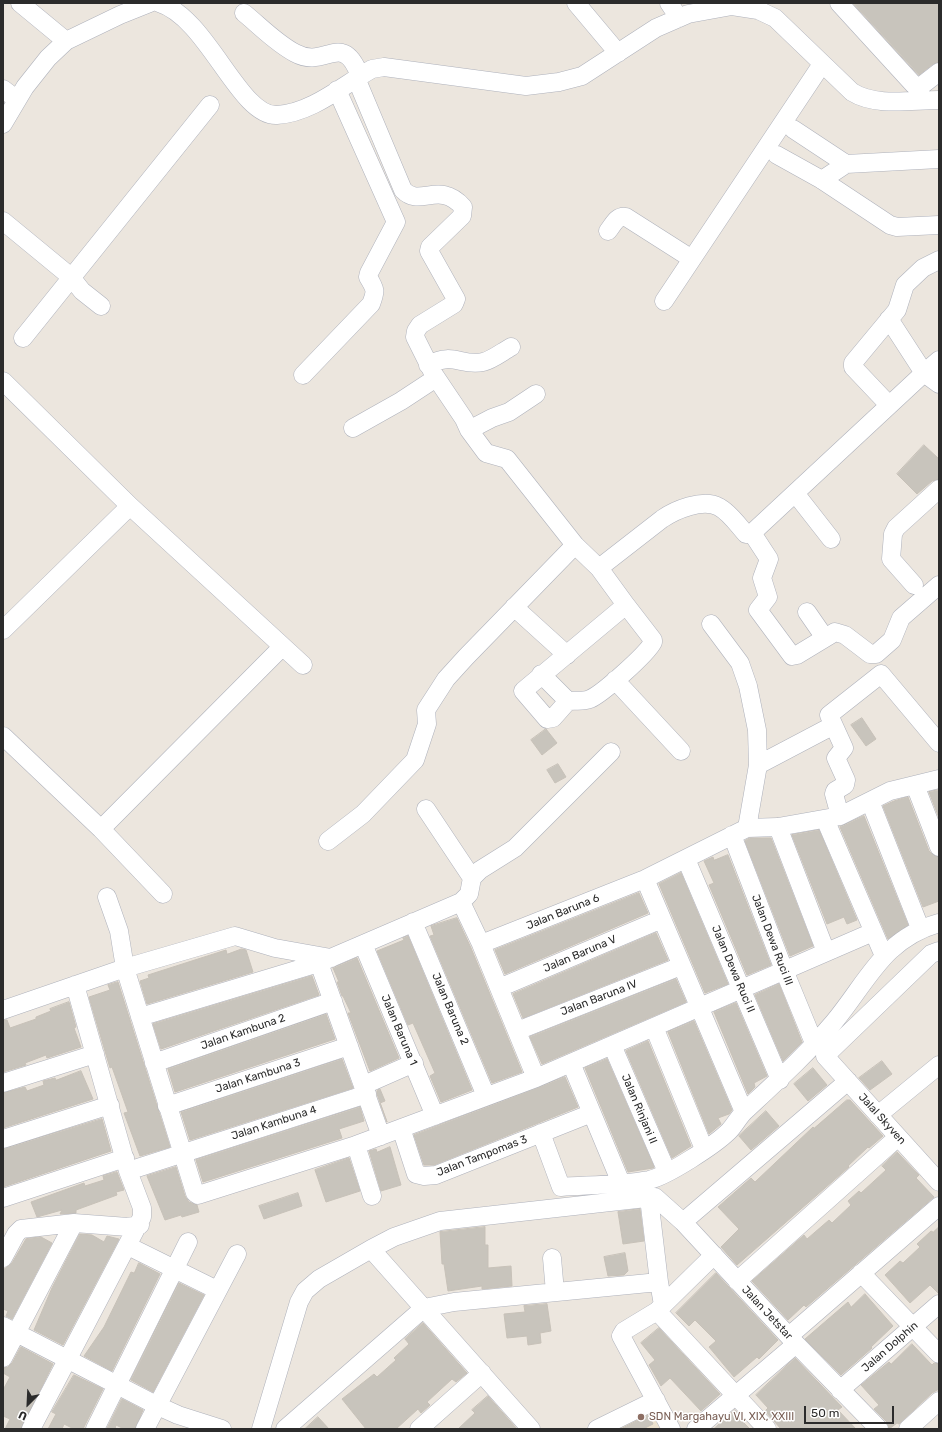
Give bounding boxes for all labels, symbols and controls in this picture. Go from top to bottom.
street label: Jalan Baruna 6 [525,891,601,933]
street label: Jalan Dewa Ruci III [749,893,795,987]
street label: Jalan Dewa Ruci II [709,923,757,1015]
street label: Jalan Baruna V [542,933,618,975]
street label: Jalan Baruna 2 [429,971,471,1047]
street label: Jalan Baruna IV [559,977,639,1019]
street label: Jalan Baruna 1 [378,993,420,1067]
street label: Jalan Kambuna 2 [199,1011,287,1053]
street label: Jalan Kambuna 3 [214,1056,302,1096]
street label: Jalan Rinjani II [618,1072,660,1146]
street label: Jalal Skyven [856,1091,908,1147]
street label: Jalan Kambuna 4 [230,1103,318,1143]
street label: Jalan Tampomas 3 [435,1133,529,1179]
street label: Jalan Jetstar [739,1283,795,1343]
street label: Jalan Dolphin [859,1319,921,1375]
north arrow [8,1384,48,1424]
scale bar [806,1398,896,1424]
text: 50 m [811,1406,839,1420]
text: U [17,1408,29,1423]
place label: SDN Margahayu VI, XIX, XXIII [649,1410,794,1424]
marker: SDN Margahayu VI, XIX, XXIII [636,1412,646,1422]

